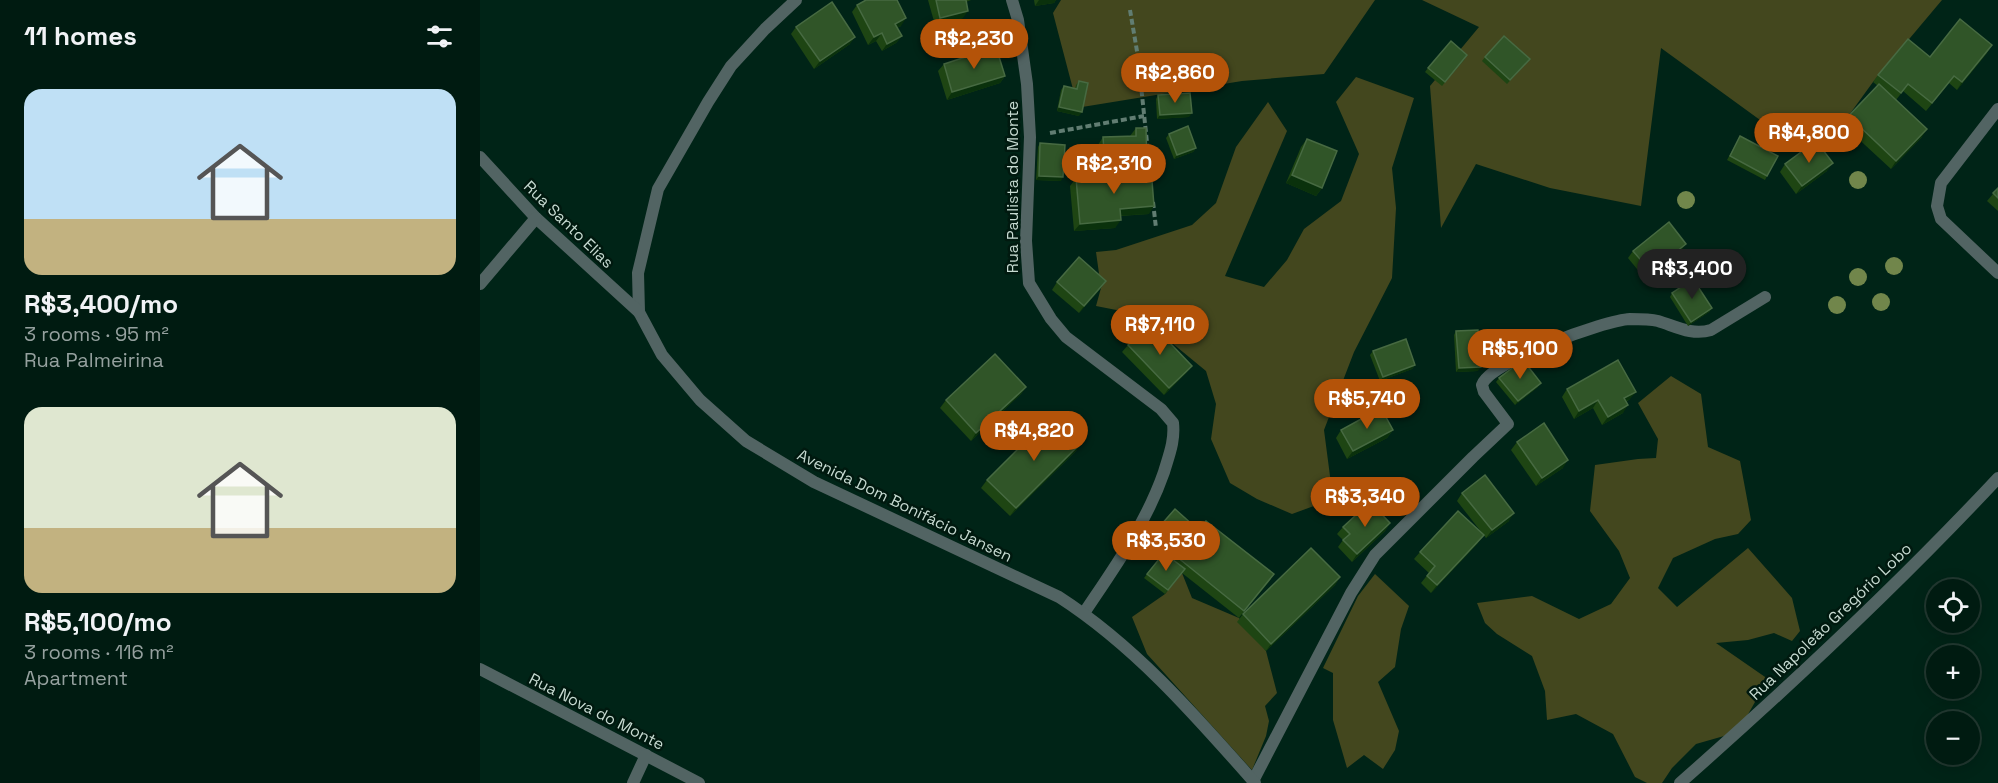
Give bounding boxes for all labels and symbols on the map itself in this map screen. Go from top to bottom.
pin: R$2,230 [919,19,1029,70]
pin: R$2,860 [1120,53,1230,104]
street label: Rua Paulista do Monte [1002,101,1023,273]
pin: R$4,800 [1754,113,1864,164]
pin: R$2,310 [1059,144,1169,195]
street label: Rua Santo Elias [519,176,618,273]
pin: R$3,400 [1637,249,1747,300]
pin: R$7,110 [1105,305,1215,356]
pin: R$5,100 [1465,329,1575,380]
pin: R$5,740 [1312,379,1422,430]
pin: R$4,820 [979,411,1089,462]
street label: Avenida Dom Bonifácio Jansen [794,444,1016,567]
pin: R$3,340 [1310,477,1420,528]
pin: R$3,530 [1111,521,1221,572]
street label: Rua Napoleão Gregório Lobo [1745,538,1916,705]
street label: Rua Nova do Monte [526,668,668,755]

